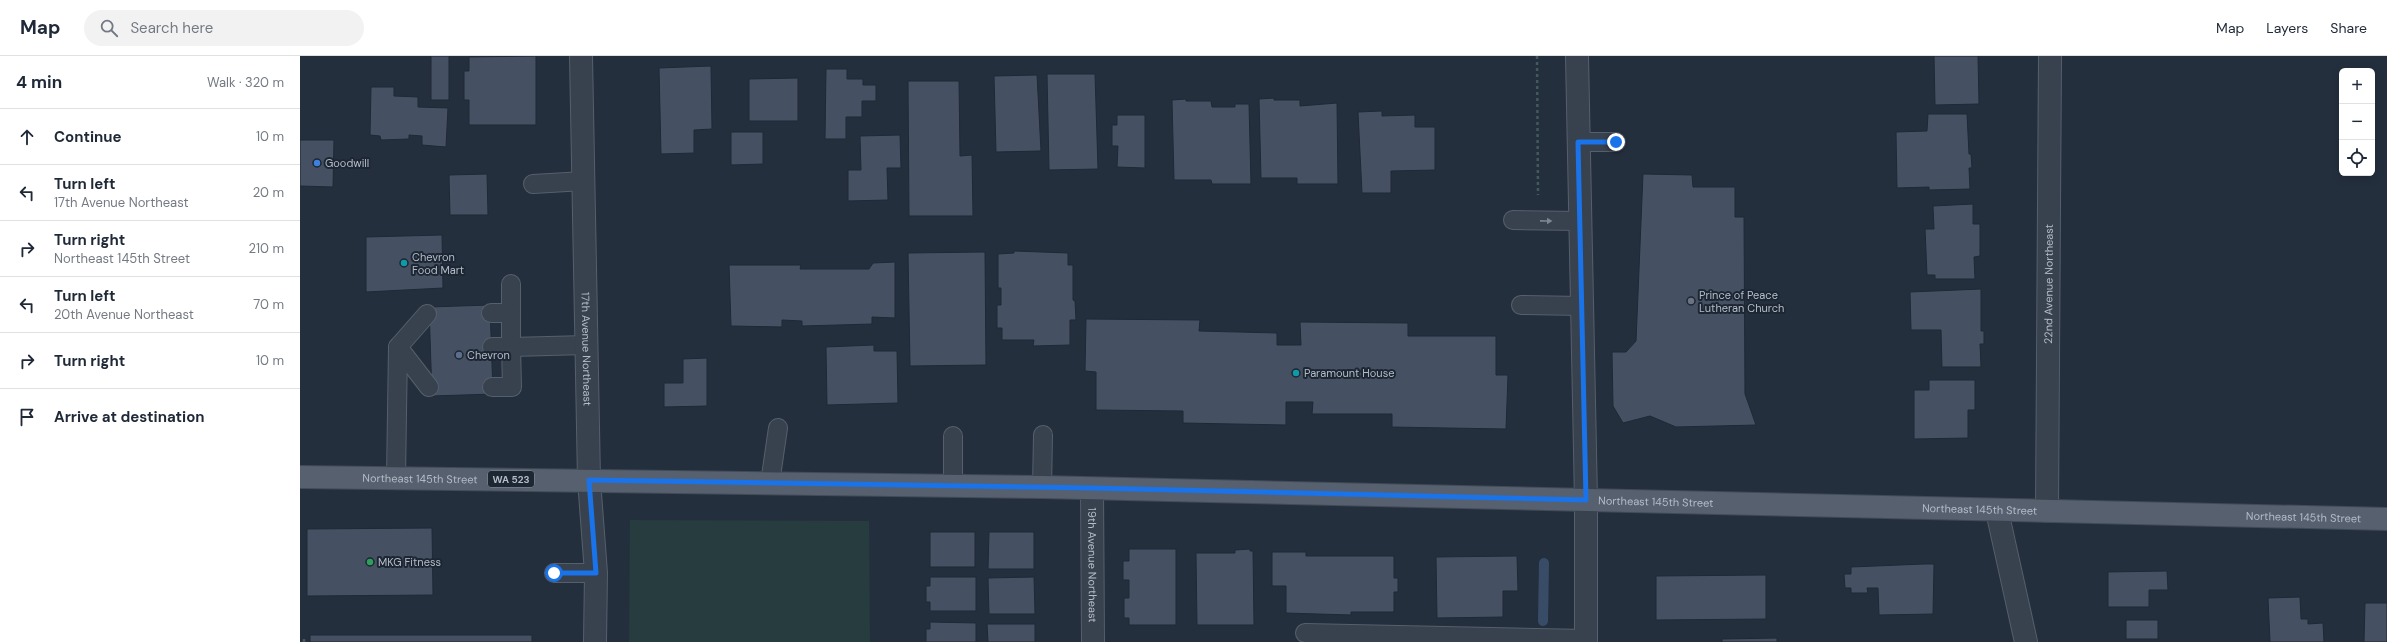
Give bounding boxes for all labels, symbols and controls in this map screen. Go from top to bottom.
search box [84,10,364,46]
text: Map [20,15,60,40]
icon: search [98,17,120,39]
text: Search here [130,18,213,38]
text: Map [2216,19,2244,37]
text: Layers [2266,19,2308,37]
text: Share [2330,19,2367,37]
map controls [2339,68,2375,176]
button: + [2339,68,2375,104]
text: 4 min [16,71,62,93]
text: Walk · 320 m [207,74,284,91]
button: − [2339,104,2375,140]
icon: ahead [16,126,38,148]
text: Continue [54,127,122,147]
text: 10 m [256,128,284,145]
route end [1607,133,1625,151]
button: locate [2339,140,2375,176]
place label: Goodwill [325,156,369,170]
marker: Goodwill [312,158,322,168]
text: Turn left [54,174,115,194]
icon: left [16,182,38,204]
text: 20 m [253,184,284,201]
text: 17th Avenue Northeast [54,194,189,211]
one-way arrow [1540,218,1553,224]
street label: 22nd Avenue Northeast [2041,224,2056,344]
text: Turn right [54,230,125,250]
icon: right [16,238,38,260]
text: 210 m [249,240,284,257]
text: Northeast 145th Street [54,250,190,267]
place label: Chevron Food Mart [412,250,464,277]
marker: Chevron Food Mart [399,258,409,268]
text: Turn left [54,286,115,306]
place label: Prince of Peace Lutheran Church [1699,288,1784,315]
street label: 17th Avenue Northeast [578,292,595,406]
icon: left [16,294,38,316]
text: 70 m [253,296,284,313]
marker: Prince of Peace Lutheran Church [1686,296,1696,306]
text: 20th Avenue Northeast [54,306,194,323]
place label: Chevron [467,348,510,362]
icon: right [16,350,38,372]
marker: Chevron [454,350,464,360]
text: Turn right [54,351,125,371]
text: 10 m [256,352,284,369]
place label: Paramount House [1304,366,1394,380]
marker: Paramount House [1291,368,1301,378]
icon: arrive [16,406,38,428]
text: Arrive at destination [54,407,205,427]
street label: Northeast 145th Street [362,471,478,486]
road number: WA 523 [488,471,534,487]
street label: Northeast 145th Street [1598,493,1714,510]
street label: Northeast 145th Street [1922,501,2037,518]
street label: 19th Avenue Northeast [1085,507,1100,623]
street label: Northeast 145th Street [2246,509,2361,525]
place label: MKG Fitness [378,555,441,569]
marker: MKG Fitness [365,557,375,567]
route start [545,564,563,582]

